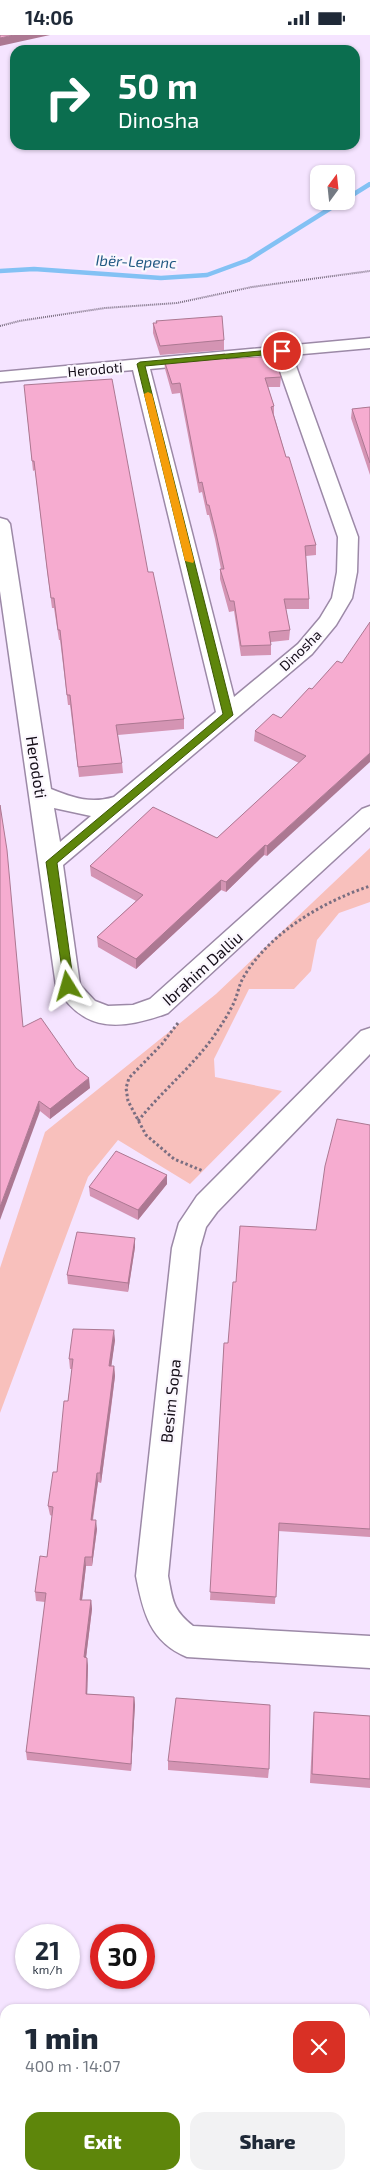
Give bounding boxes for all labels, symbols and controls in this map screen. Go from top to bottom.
text: 14:06 [25,6,73,29]
text: 50 m [118,64,198,106]
icon: right [35,65,100,130]
text: Dinosha [118,106,199,132]
north arrow [310,165,355,210]
map controls [310,165,355,210]
water label: Ibër-Lepenc [95,251,177,271]
pin [261,330,303,372]
icon: arrive [268,337,296,365]
street label: Herodoti [67,358,123,380]
street label: Dinosha [275,626,325,674]
street label: Herodoti [23,734,51,800]
street label: Ibrahim Dalliu [158,927,246,1009]
position arrow [41,959,93,1011]
street label: Besim Sopa [156,1358,184,1444]
speed limit sign: 30 [90,1924,155,1989]
text: 21 [35,1935,60,1965]
text: km/h [33,1962,62,1976]
text: 1 min [25,2019,99,2055]
button: close [293,2021,345,2073]
text: 400 m · 14:07 [25,2056,120,2075]
button: Exit [25,2112,180,2170]
button: Share [190,2112,345,2170]

